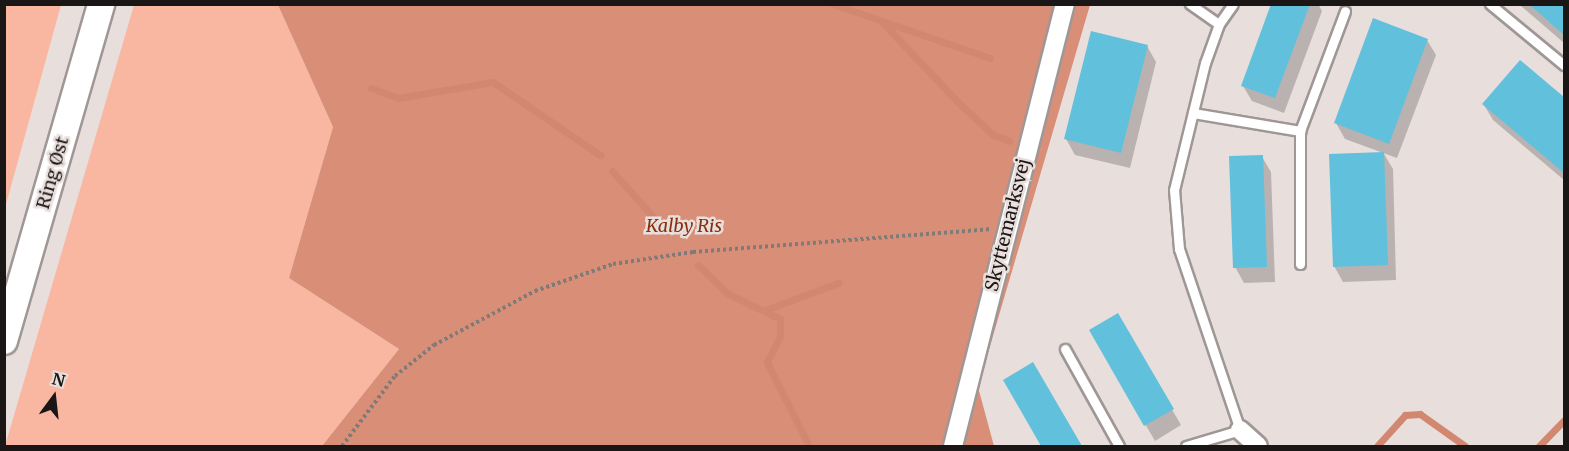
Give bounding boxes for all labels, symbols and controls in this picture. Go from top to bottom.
street label: Ring Øst [32,134,74,212]
street label: Skyttemarksvej [981,156,1035,294]
park label: Kalby Ris [646,215,722,237]
north arrow [24,367,84,427]
text: N [50,368,67,391]

